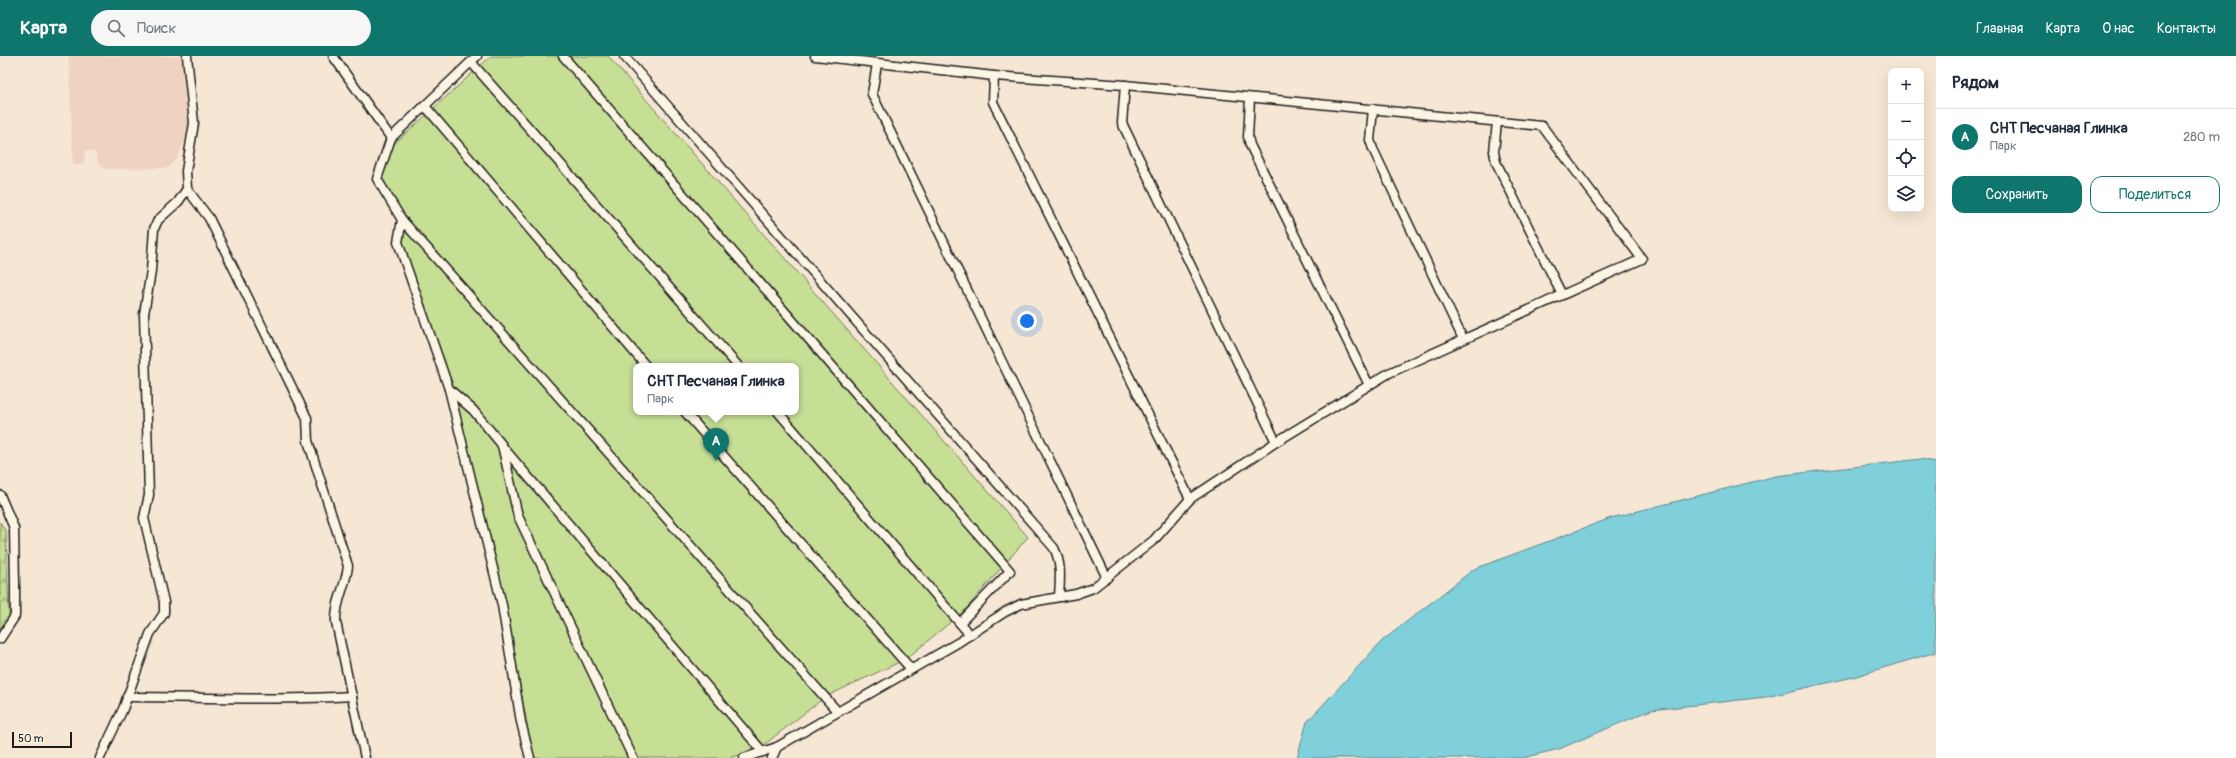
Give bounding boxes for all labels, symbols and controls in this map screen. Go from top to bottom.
search box [91,10,371,46]
text: Карта [20,16,67,40]
icon: search [105,17,127,39]
text: Поиск [137,19,176,38]
text: Главная [1976,20,2023,37]
text: Карта [2045,20,2080,37]
text: О нас [2102,20,2135,37]
text: Контакты [2157,20,2216,37]
map controls [1888,68,1924,212]
button: + [1888,68,1924,104]
text: Рядом [1952,72,1999,93]
button: − [1888,104,1924,140]
text: СНТ Песчаная Глинка [1990,119,2128,138]
text: A [1961,129,1969,145]
text: 280 m [2183,129,2220,145]
text: Парк [1990,138,2017,154]
button: locate [1888,140,1924,176]
button: layers [1888,176,1924,212]
button: Сохранить [1952,176,2082,213]
button: Поделиться [2090,176,2220,213]
your location [1017,311,1037,331]
popup [633,363,799,415]
text: СНТ Песчаная Глинка [647,372,785,391]
text: Парк [647,391,674,407]
pin: A [703,428,729,461]
scale bar [12,730,72,749]
text: 50 m [18,732,44,745]

